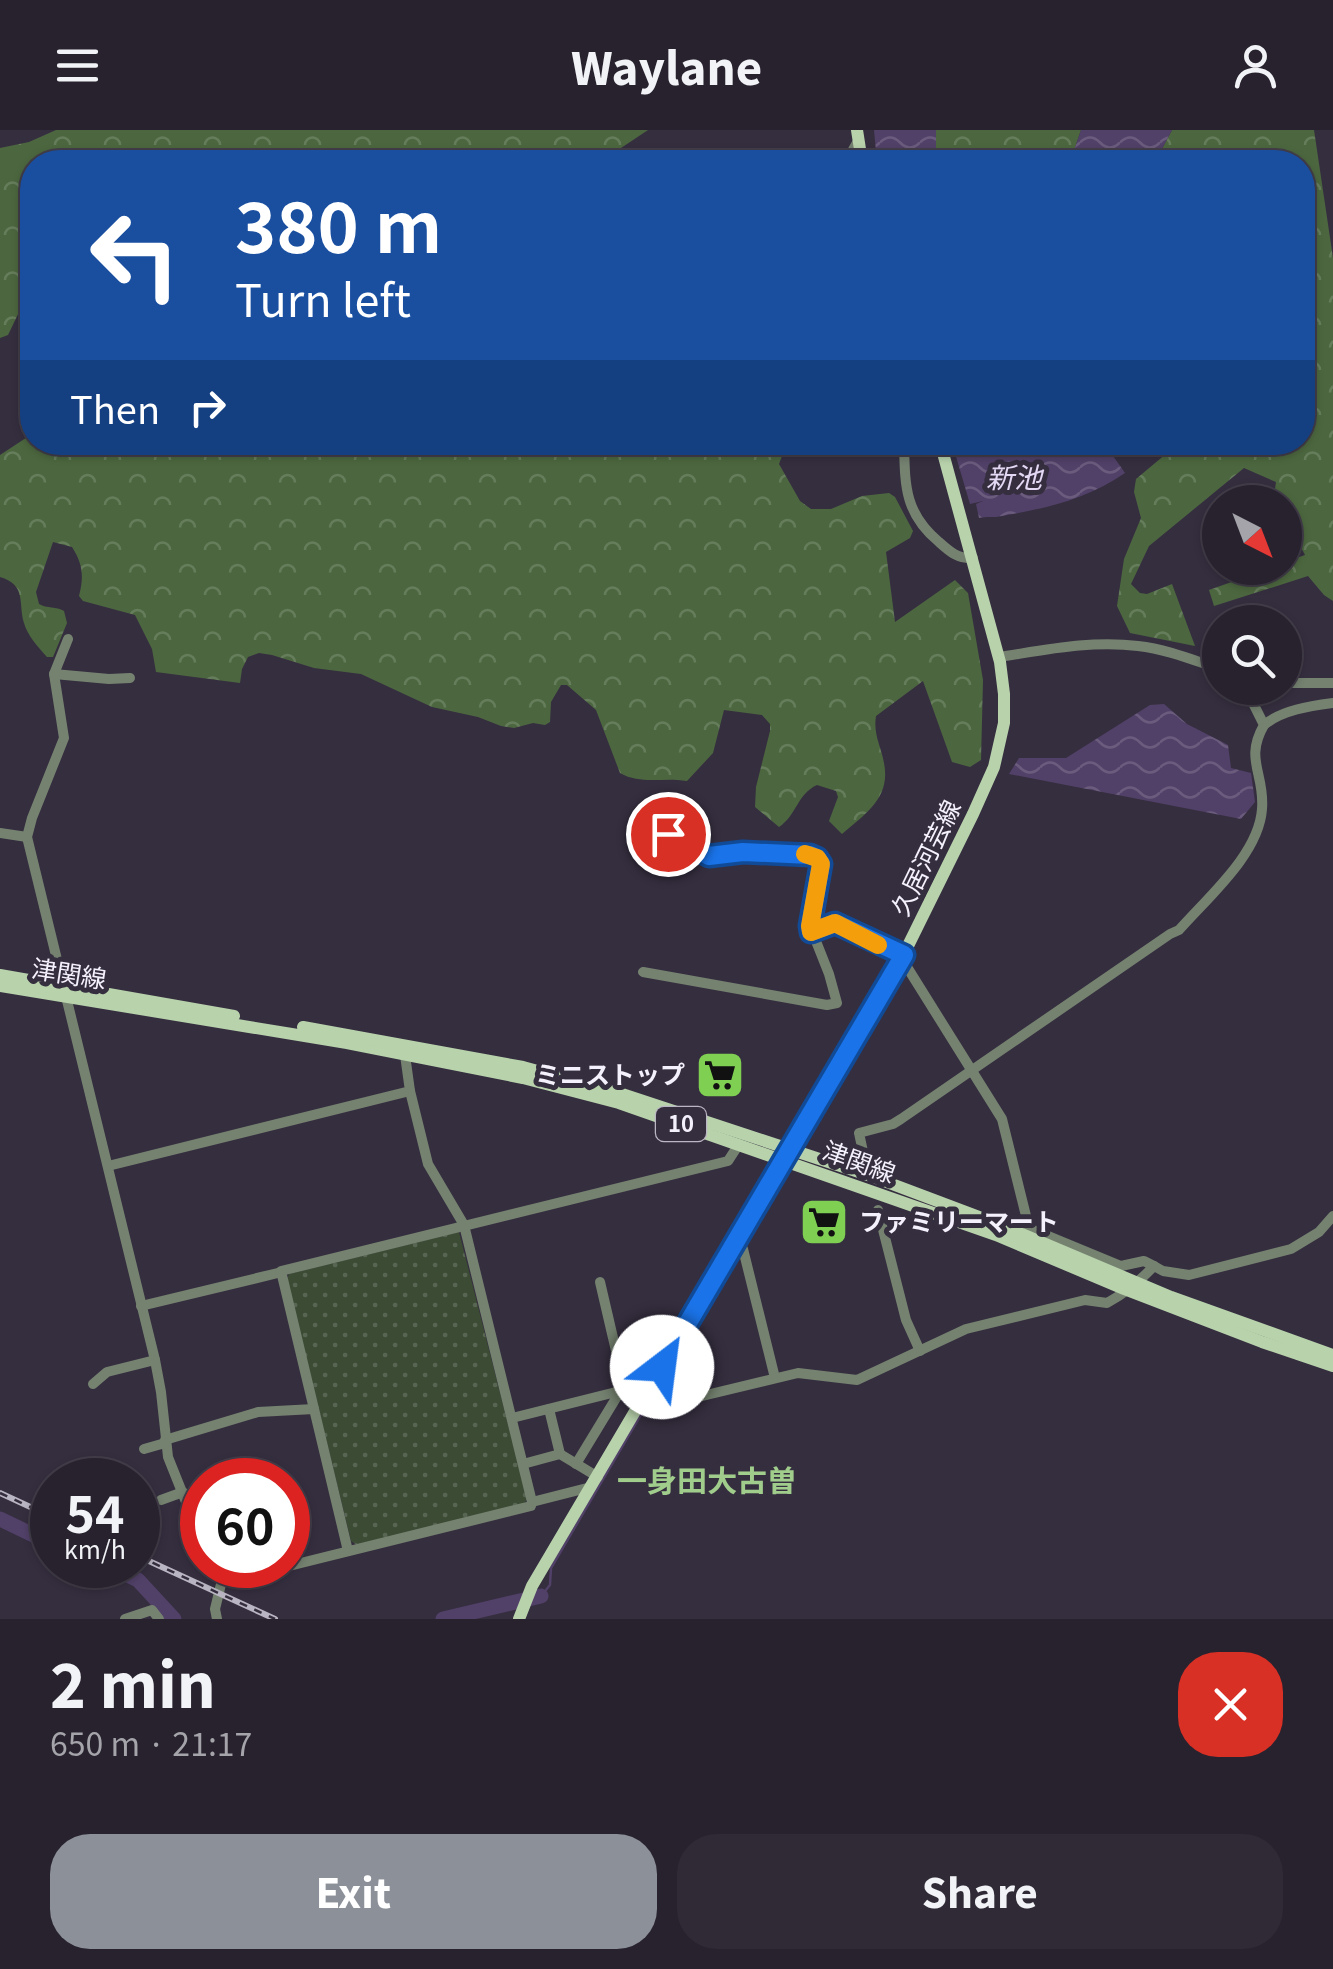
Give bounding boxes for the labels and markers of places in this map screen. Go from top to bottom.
pin [626,792,711,877]
supermarket icon: ミニストップ [694,1049,746,1101]
place label: ミニストップ [535,1055,685,1091]
supermarket icon: ファミリーマート [798,1196,850,1248]
place label: ファミリーマート [859,1202,1059,1238]

